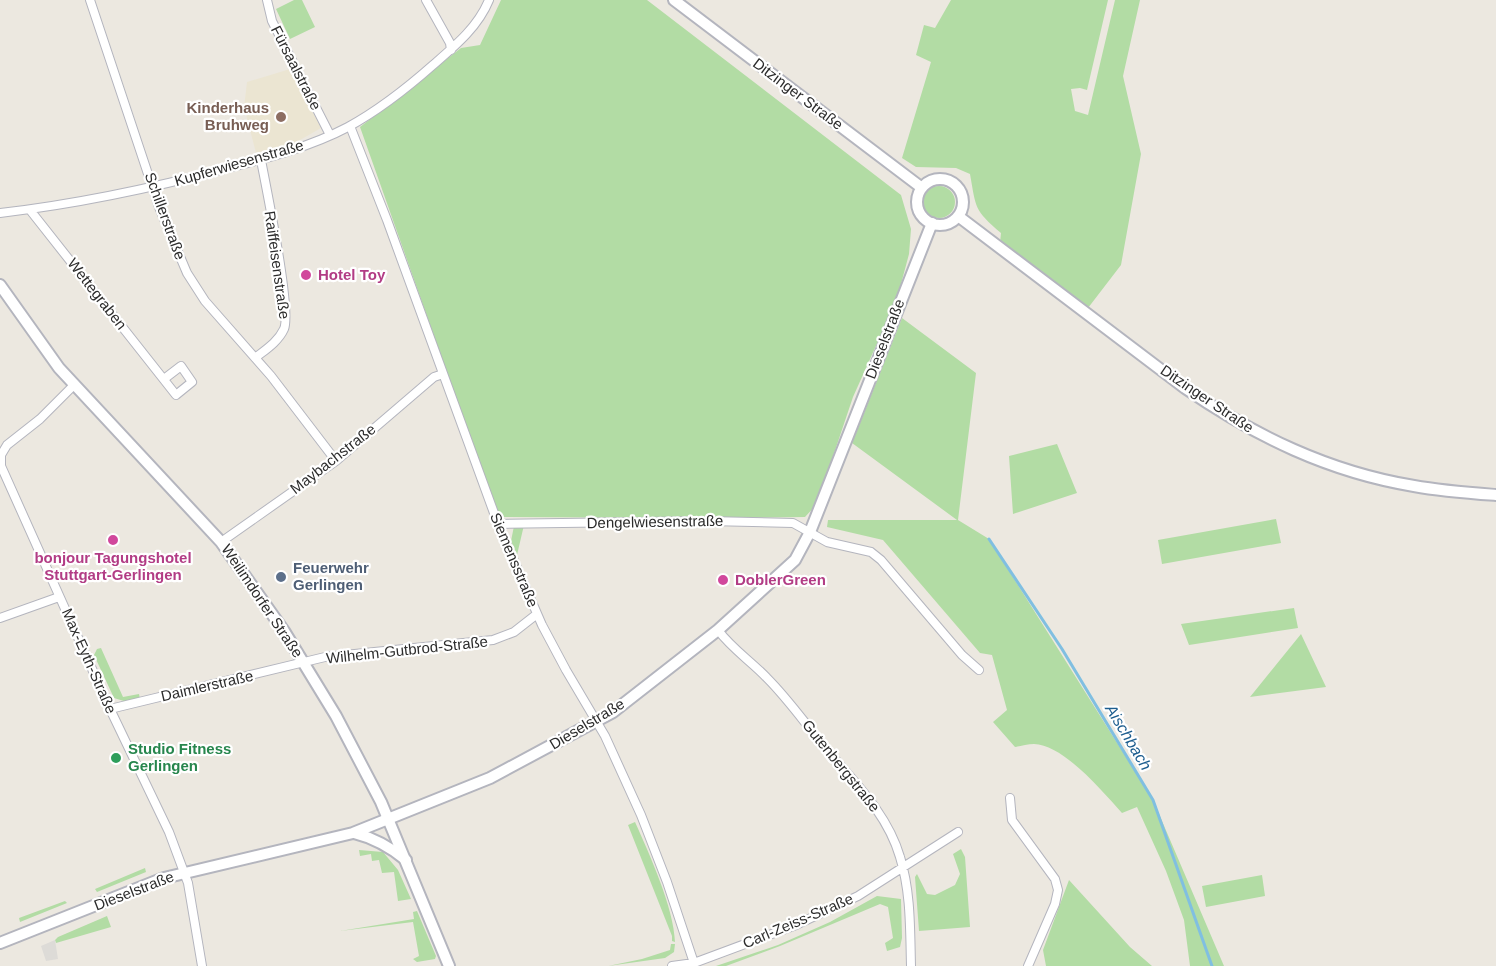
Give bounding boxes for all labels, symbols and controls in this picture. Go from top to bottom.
street label: Fürsaalstraße [268,23,325,113]
street label: Ditzinger Straße [750,54,847,133]
place label: Kinderhaus Bruhweg [186,99,269,133]
marker: Kinderhaus Bruhweg [274,110,288,124]
street label: Kupferwiesenstraße [172,136,305,189]
street label: Schillerstraße [142,170,189,262]
street label: Raiffeisenstraße [261,210,293,320]
street label: Wettegraben [64,255,130,333]
place label: Hotel Toy [318,266,386,283]
marker: Hotel Toy [299,268,313,282]
street label: Dieselstraße [862,296,908,381]
street label: Ditzinger Straße [1158,361,1257,436]
street label: Maybachstraße [287,420,379,497]
street label: Siemensstraße [487,510,542,610]
street label: Dengelwiesenstraße [586,512,724,531]
marker: bonjour Tagungshotel Stuttgart-Gerlingen [106,533,120,547]
street label: Weilimdorfer Straße [218,541,307,661]
place label: bonjour Tagungshotel Stuttgart-Gerlingen [34,549,192,583]
place label: Feuerwehr Gerlingen [293,559,369,593]
marker: Feuerwehr Gerlingen [274,570,288,584]
place label: DoblerGreen [735,571,826,588]
marker: DoblerGreen [716,573,730,587]
street label: Max-Eyth-Straße [59,606,120,716]
street label: Wilhelm-Gutbrod-Straße [325,633,489,666]
street label: Daimlerstraße [159,667,255,704]
street label: Dieselstraße [546,695,627,753]
water label: Aischbach [1102,700,1155,773]
street label: Gutenbergstraße [799,716,884,815]
place label: Studio Fitness Gerlingen [128,740,231,774]
marker: Studio Fitness Gerlingen [109,751,123,765]
street label: Dieselstraße [91,868,176,914]
street label: Carl-Zeiss-Straße [740,890,856,951]

